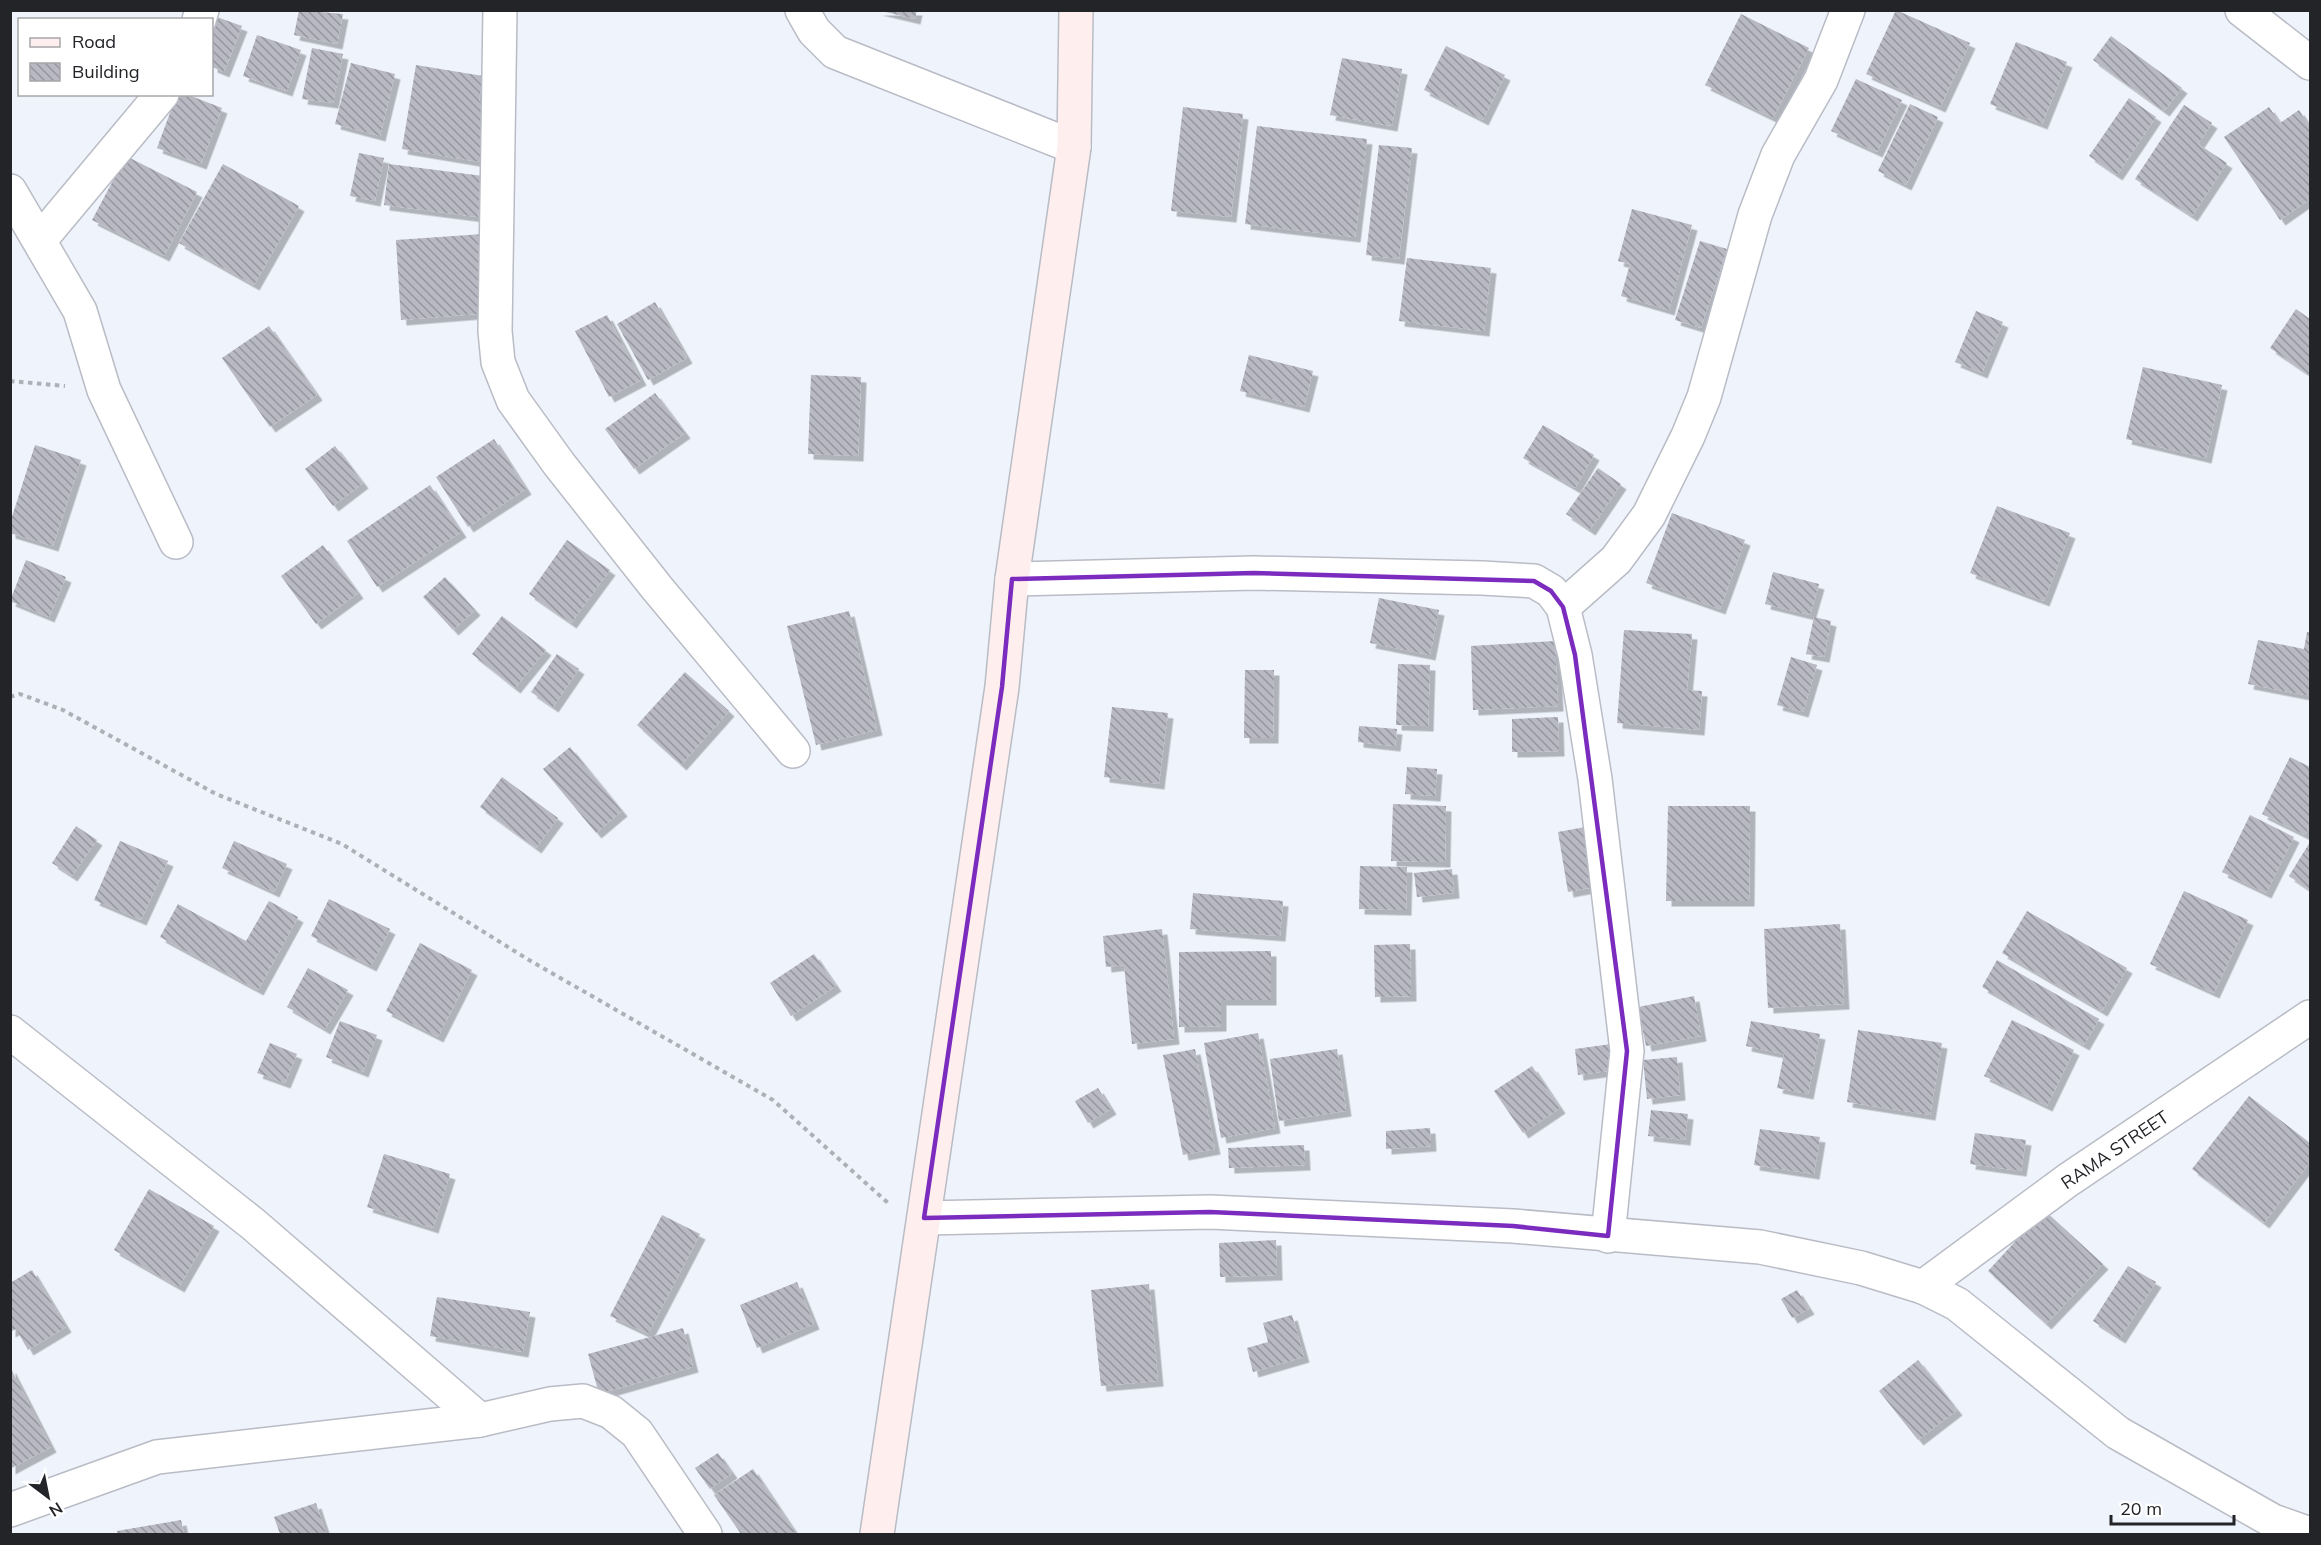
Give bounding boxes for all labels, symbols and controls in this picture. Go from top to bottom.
legend [18,18,213,96]
text: Road [72,30,116,53]
text: Building [72,60,140,83]
street label: RAMA STREET [2057,1105,2173,1194]
north arrow [18,1467,78,1527]
scale bar [2111,1488,2234,1526]
text: 20 m [2120,1497,2162,1520]
text: N [46,1498,66,1521]

